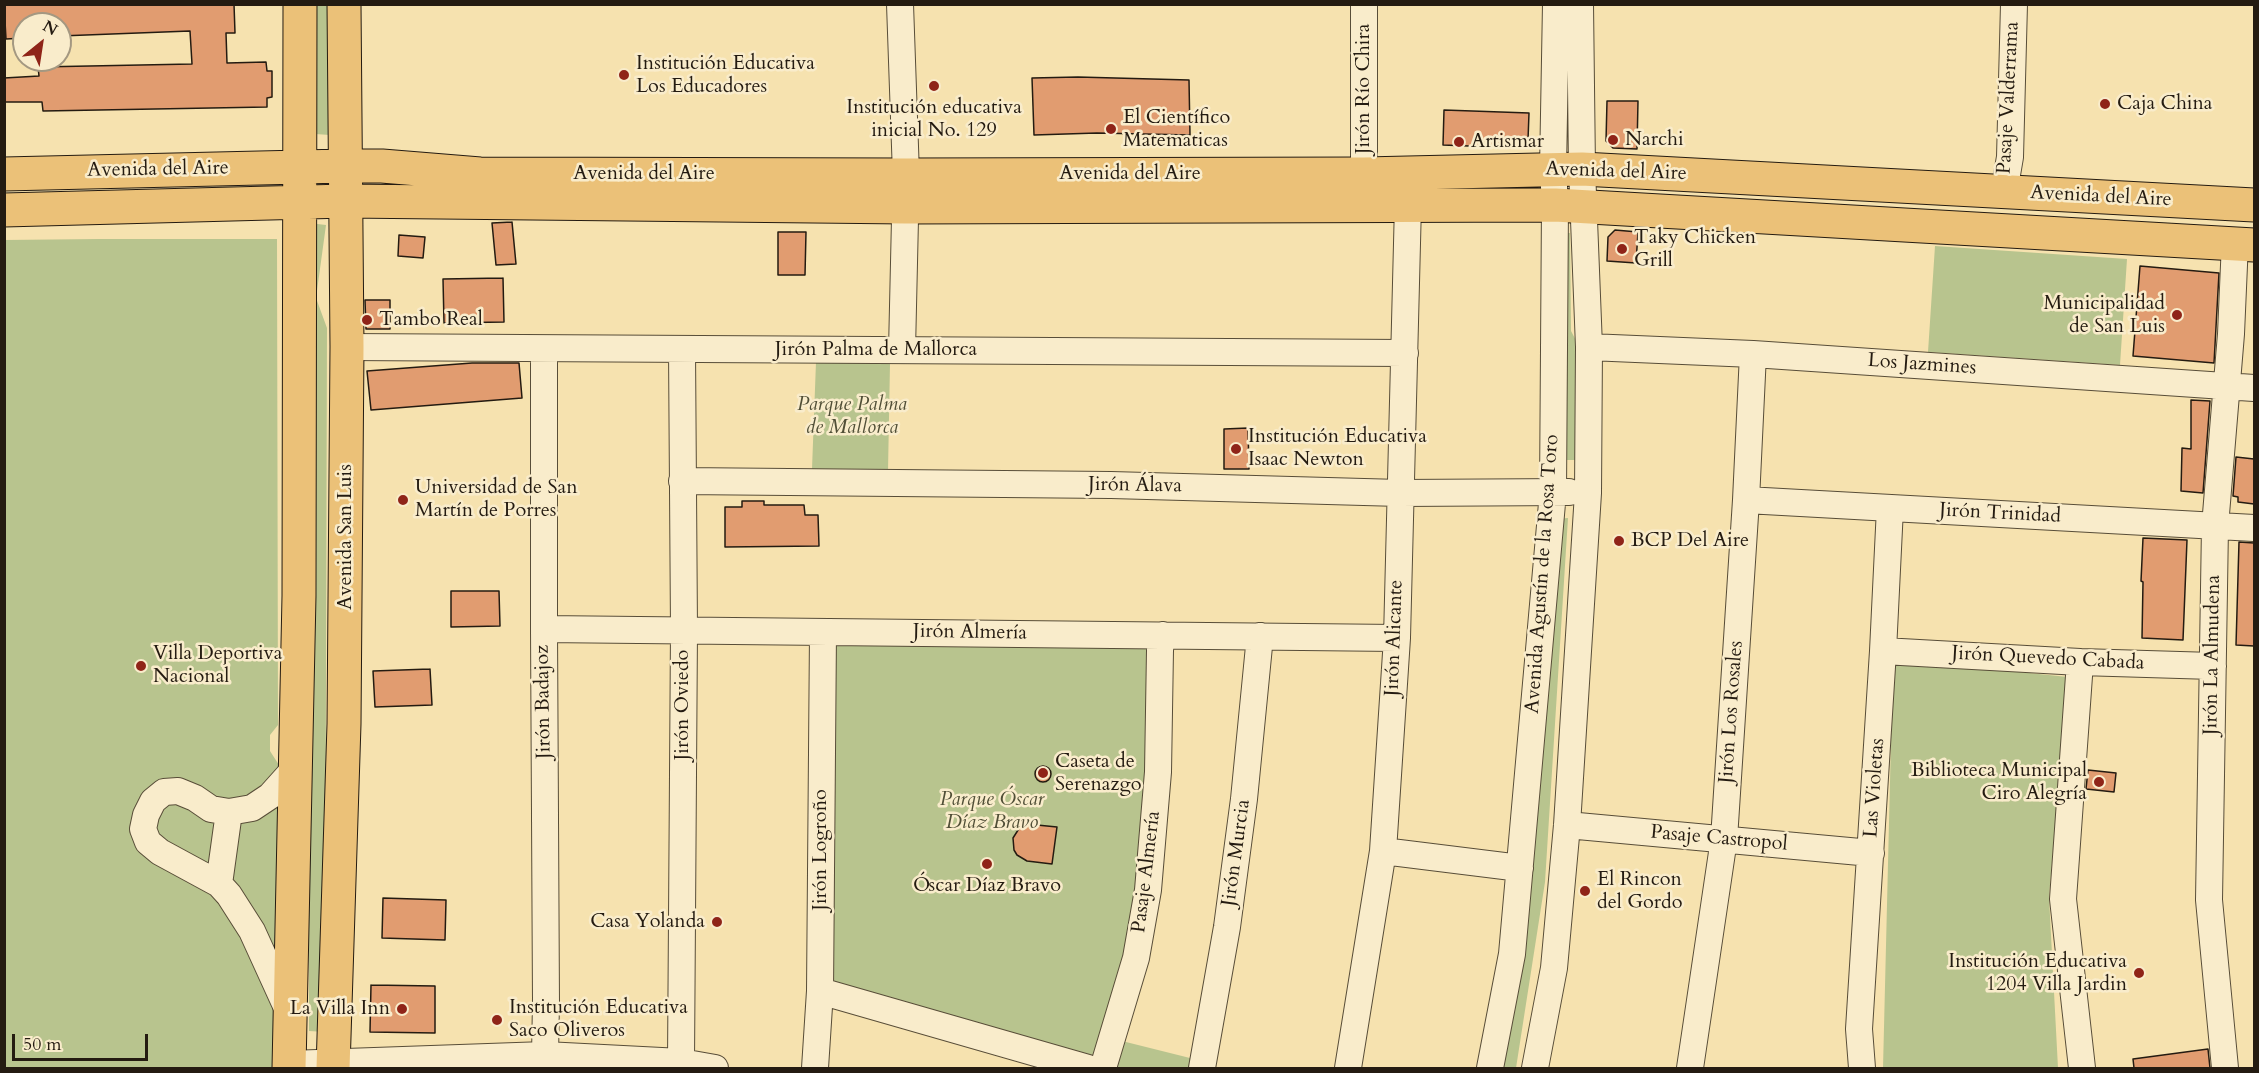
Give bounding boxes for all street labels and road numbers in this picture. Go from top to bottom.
street label: Pasaje Valderrama [1993,21,2025,175]
street label: Jirón Río Chira [1352,24,1376,154]
street label: Avenida del Aire [87,157,229,183]
street label: Avenida del Aire [1545,158,1687,186]
street label: Avenida del Aire [573,162,715,186]
street label: Avenida del Aire [1059,162,1201,186]
street label: Avenida del Aire [2030,181,2172,213]
street label: Jirón Palma de Mallorca [775,338,977,362]
street label: Los Jazmines [1867,349,1977,381]
street label: Avenida Agustín de la Rosa Toro [1521,433,1565,715]
street label: Avenida San Luis [334,464,358,610]
street label: Jirón Álava [1088,473,1182,499]
street label: Jirón Trinidad [1939,499,2061,529]
street label: Jirón La Almudena [2200,575,2226,735]
street label: Jirón Alicante [1381,579,1409,697]
street label: Jirón Almería [913,620,1027,646]
street label: Jirón Los Rosales [1715,640,1749,784]
street label: Jirón Quevedo Cabada [1951,642,2145,676]
street label: Jirón Badajoz [531,645,557,759]
street label: Jirón Oviedo [671,650,695,760]
street label: Las Violetas [1860,737,1890,839]
street label: Jirón Logroño [809,789,833,911]
street label: Jirón Murcia [1218,798,1256,908]
street label: Pasaje Almería [1128,810,1166,934]
street label: Pasaje Castropol [1649,821,1789,857]

